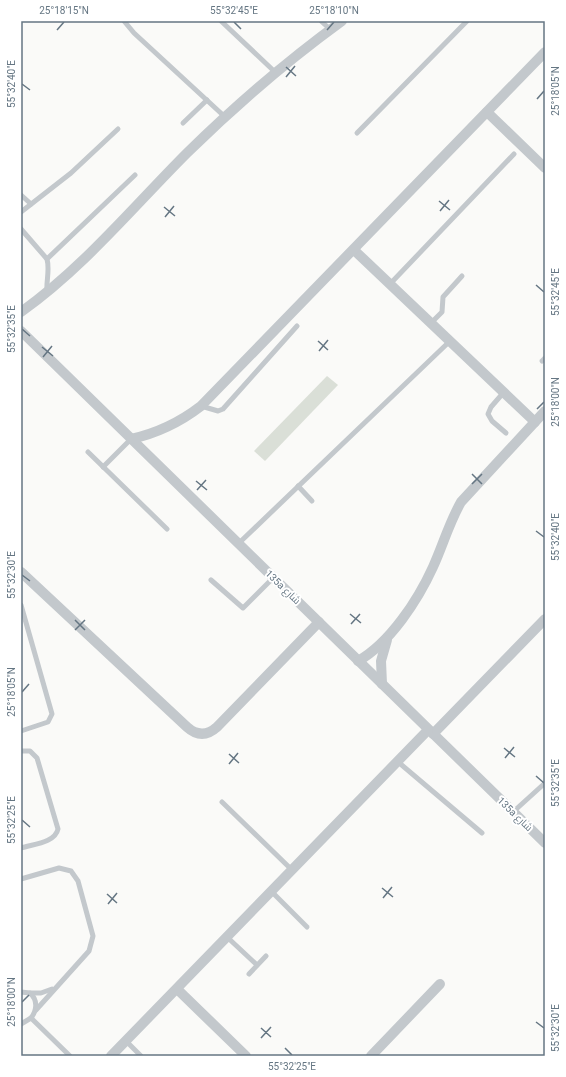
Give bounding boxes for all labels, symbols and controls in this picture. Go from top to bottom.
text: 25°18'15"N [39,5,89,16]
text: 55°32'45"E [210,5,258,16]
text: 25°18'10"N [309,5,359,16]
text: 55°32'40"E [6,60,17,108]
text: 25°18'05"N [550,66,561,116]
text: 55°32'45"E [550,268,561,316]
text: 55°32'35"E [6,305,17,353]
text: 25°18'00"N [550,377,561,427]
text: 55°32'40"E [550,513,561,561]
text: 55°32'30"E [6,551,17,599]
street label: 135a شارع [263,568,303,607]
text: 25°18'05"N [6,667,17,717]
text: 55°32'35"E [550,759,561,807]
street label: 135a شارع [495,795,535,834]
text: 55°32'25"E [6,796,17,844]
text: 25°18'00"N [6,977,17,1027]
text: 55°32'30"E [550,1004,561,1052]
text: 55°32'25"E [268,1061,316,1072]

